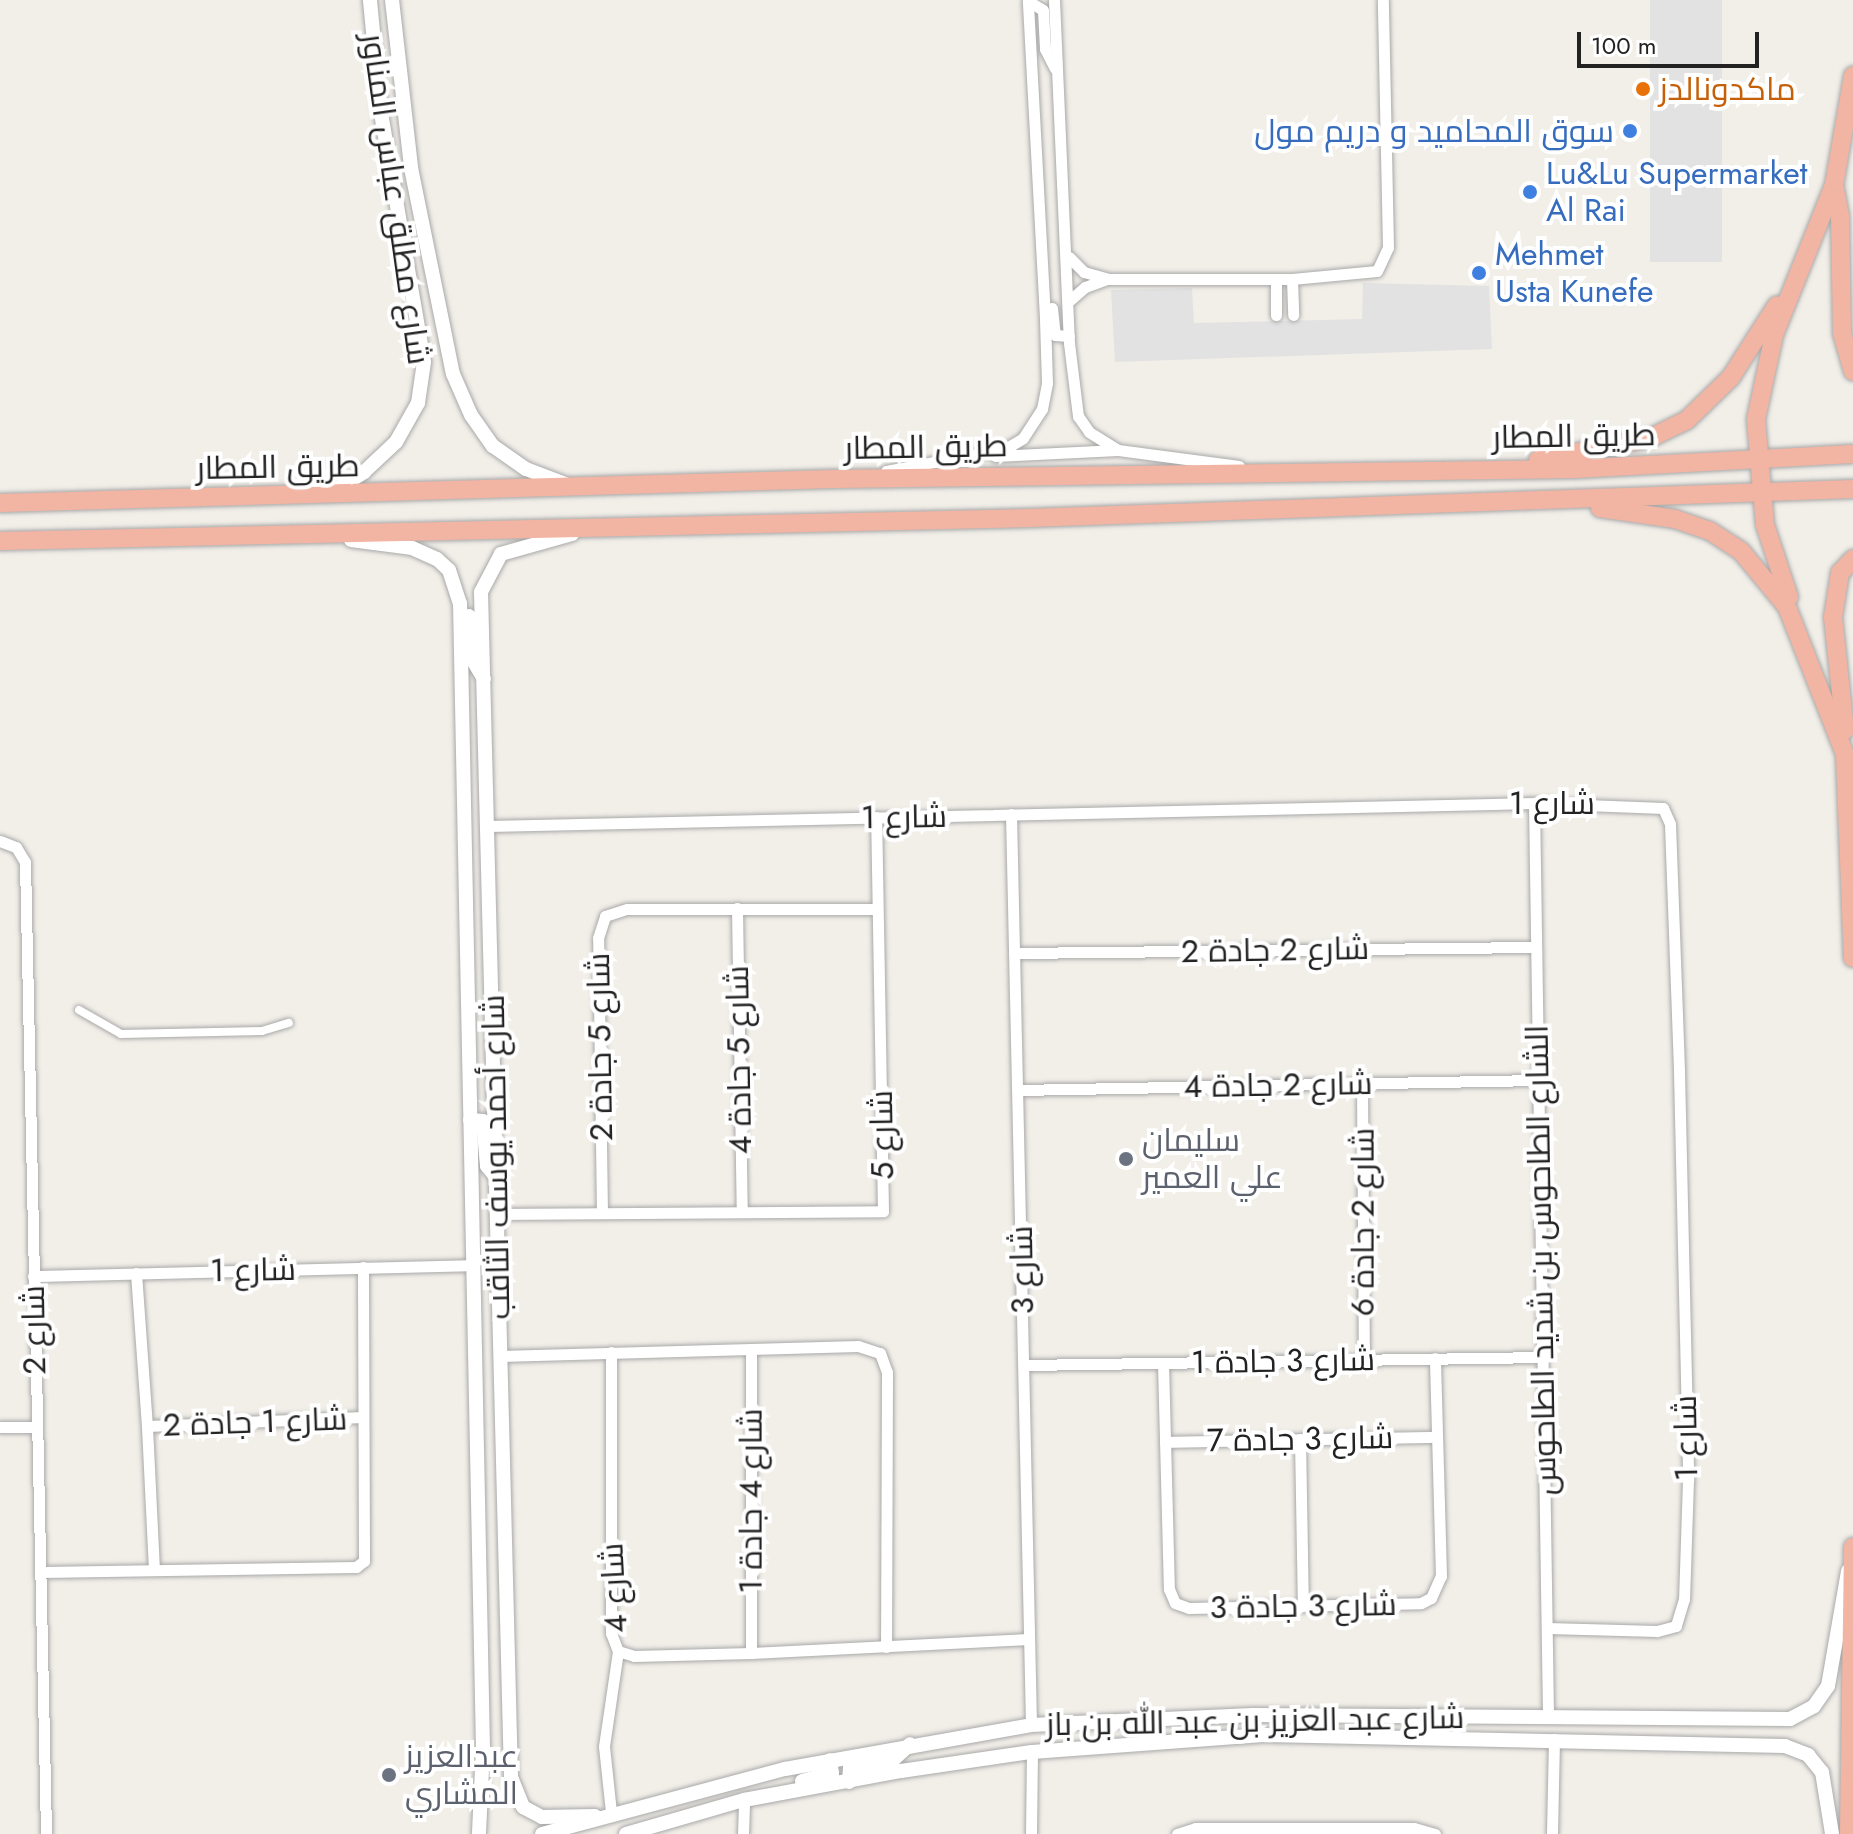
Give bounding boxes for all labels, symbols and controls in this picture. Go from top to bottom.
scale bar [1581,16,1763,66]
text: 100 m [1591,28,1657,63]
street label: شارع مطلق عباس المناور [354,31,438,367]
place label: ماكدونالدز [1659,70,1796,108]
marker: ماكدونالدز [1634,80,1652,98]
place label: سوق المحاميد و دريم مول [1254,112,1614,150]
marker: سوق المحاميد و دريم مول [1621,122,1639,140]
place label: Lu&Lu Supermarket Al Rai [1546,155,1807,230]
marker: Lu&Lu Supermarket Al Rai [1521,183,1539,201]
place label: Mehmet Usta Kunefe [1495,236,1653,311]
marker: Mehmet Usta Kunefe [1470,264,1488,282]
street label: طريق المطار [1492,415,1656,457]
street label: طريق المطار [844,426,1008,468]
street label: طريق المطار [196,446,360,488]
street label: شارع 1 [1509,784,1595,822]
street label: شارع 1 [861,797,947,837]
street label: شارع 2 جادة 2 [1180,929,1370,971]
street label: شارع 5 جادة 2 [579,952,621,1142]
street label: شارع 5 جادة 4 [718,965,760,1155]
street label: شارع أحمد يوسف الثاقب [474,994,518,1320]
street label: الشارع الطاحوس بن شديد الطاحوس [1518,1024,1564,1496]
street label: شارع 2 جادة 4 [1183,1064,1373,1106]
street label: شارع 5 [862,1090,902,1180]
place label: سليمان علي العمير [1142,1122,1283,1197]
street label: شارع 2 جادة 6 [1344,1128,1382,1316]
marker: سليمان علي العمير [1117,1150,1135,1168]
street label: شارع 3 [1002,1225,1042,1315]
street label: شارع 1 [210,1250,296,1290]
street label: شارع 2 [14,1285,54,1375]
street label: شارع 3 جادة 1 [1191,1340,1375,1382]
street label: شارع 1 [1666,1395,1706,1481]
street label: شارع 1 جادة 2 [162,1400,348,1444]
street label: شارع 4 جادة 1 [732,1408,770,1594]
street label: شارع 3 جادة 7 [1206,1418,1394,1460]
street label: شارع 4 [592,1542,636,1634]
street label: شارع 3 جادة 3 [1209,1585,1397,1627]
street label: شارع عبد العزيز بن عبد الله بن باز [1045,1698,1465,1744]
place label: عبدالعزيز المشاري [405,1738,519,1813]
marker: عبدالعزيز المشاري [380,1766,398,1784]

